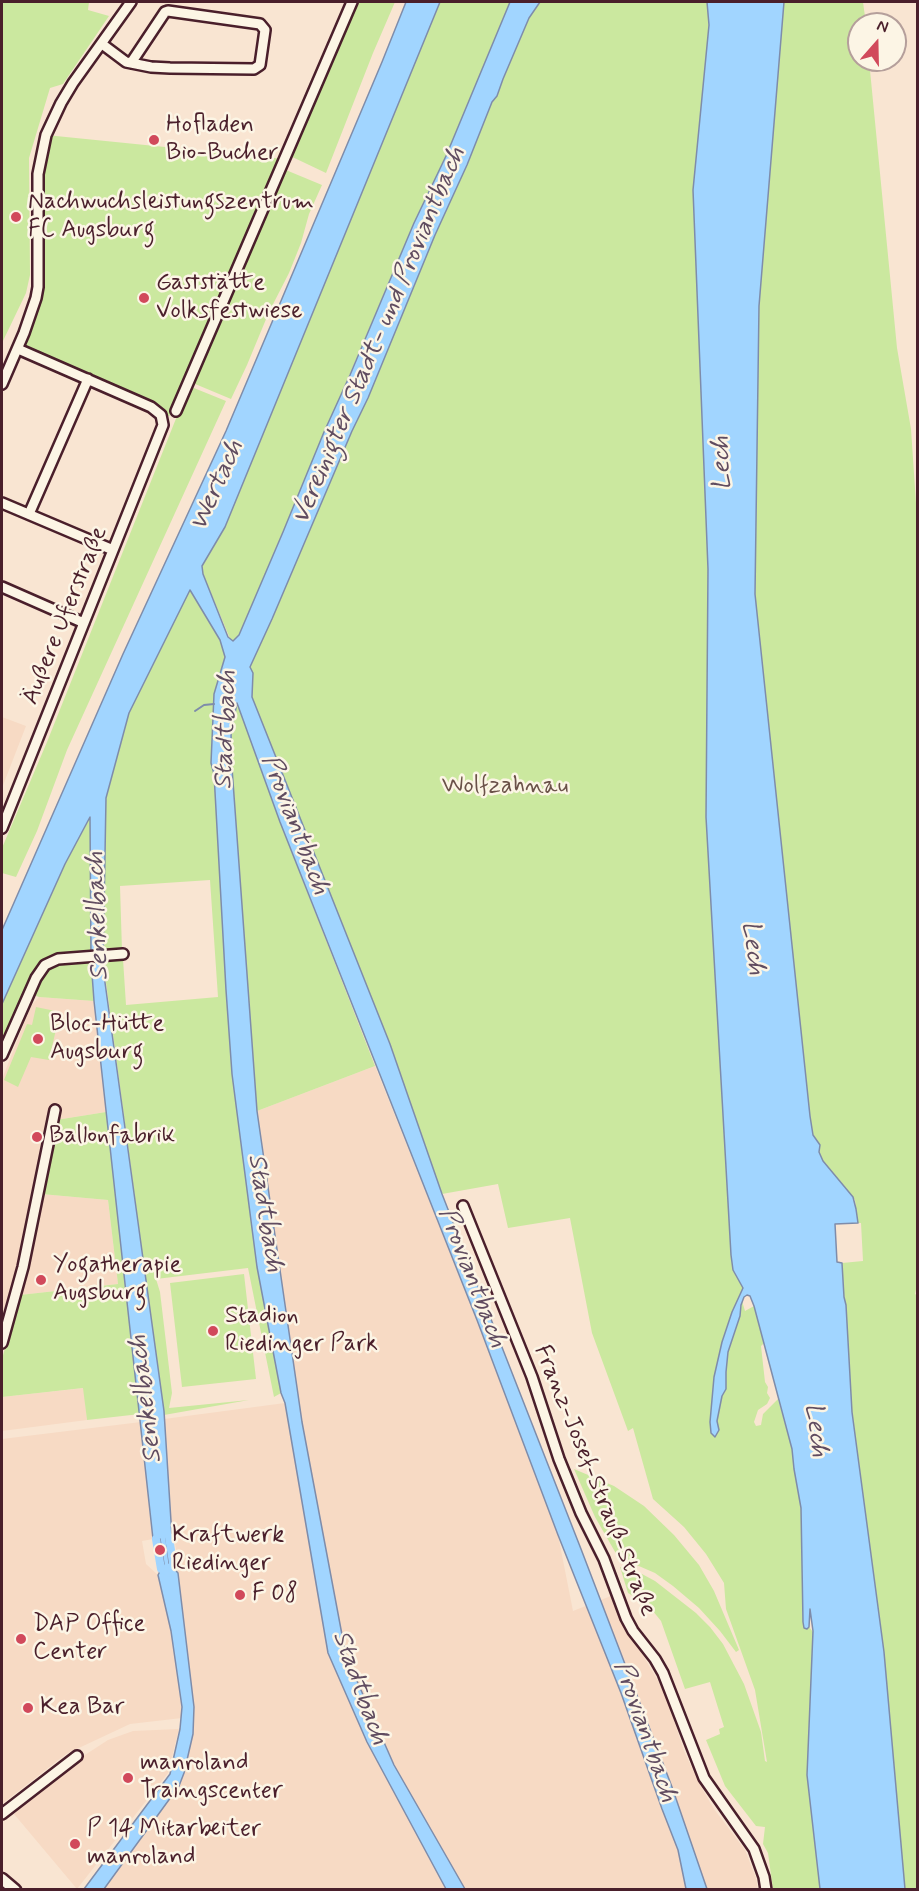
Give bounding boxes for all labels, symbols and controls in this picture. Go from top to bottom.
north arrow [847,12,907,72]
text: N [874,15,891,38]
place label: Hofladen Bio-Bucher [166,112,279,168]
marker: Hofladen Bio-Bucher [147,133,161,147]
water label: Vereinigter Stadt- und Proviantbach [286,143,474,529]
place label: Nachwuchsleistungszentrum FC Augsburg [28,189,314,245]
marker: Nachwuchsleistungszentrum FC Augsburg [9,210,23,224]
place label: Gaststätte Volksfestwiese [156,270,303,326]
marker: Gaststätte Volksfestwiese [137,291,151,305]
water label: Lech [706,435,740,491]
water label: Wertach [184,436,252,536]
street label: Äußere Uferstraße [17,523,115,709]
water label: Stadtbach [209,670,245,790]
water label: Proviantbach [253,751,335,899]
park label: Wolfzahnau [442,773,568,801]
water label: Senkelbach [81,851,117,981]
water label: Lech [733,919,771,977]
place label: Bloc-Hütte Augsburg [50,1011,164,1067]
marker: Bloc-Hütte Augsburg [31,1032,45,1046]
place label: Ballonfabrik [49,1123,175,1151]
marker: Ballonfabrik [30,1130,44,1144]
water label: Stadtbach [239,1152,289,1274]
water label: Proviantbach [430,1204,512,1352]
place label: Yogatherapie Augsburg [53,1252,181,1308]
marker: Yogatherapie Augsburg [34,1273,48,1287]
place label: Stadion Riedinger Park [225,1303,378,1359]
marker: Stadion Riedinger Park [206,1324,220,1338]
water label: Senkelbach [124,1333,170,1465]
street label: Franz-Josef-Strauß-Straße [526,1341,662,1621]
water label: Lech [796,1401,834,1459]
place label: Kraftwerk Riedinger [172,1522,284,1578]
marker: Kraftwerk Riedinger [153,1543,167,1557]
place label: F 08 [252,1581,298,1609]
marker: F 08 [233,1588,247,1602]
place label: DAP Office Center [33,1611,145,1667]
water label: Stadtbach [324,1627,394,1749]
marker: DAP Office Center [14,1632,28,1646]
water label: Proviantbach [605,1657,683,1807]
place label: Kea Bar [40,1694,124,1722]
marker: Kea Bar [21,1701,35,1715]
place label: manroland Traingscenter [140,1750,283,1806]
marker: manroland Traingscenter [121,1771,135,1785]
place label: P 14 Mitarbeiter manroland [87,1816,261,1872]
marker: P 14 Mitarbeiter manroland [68,1837,82,1851]

